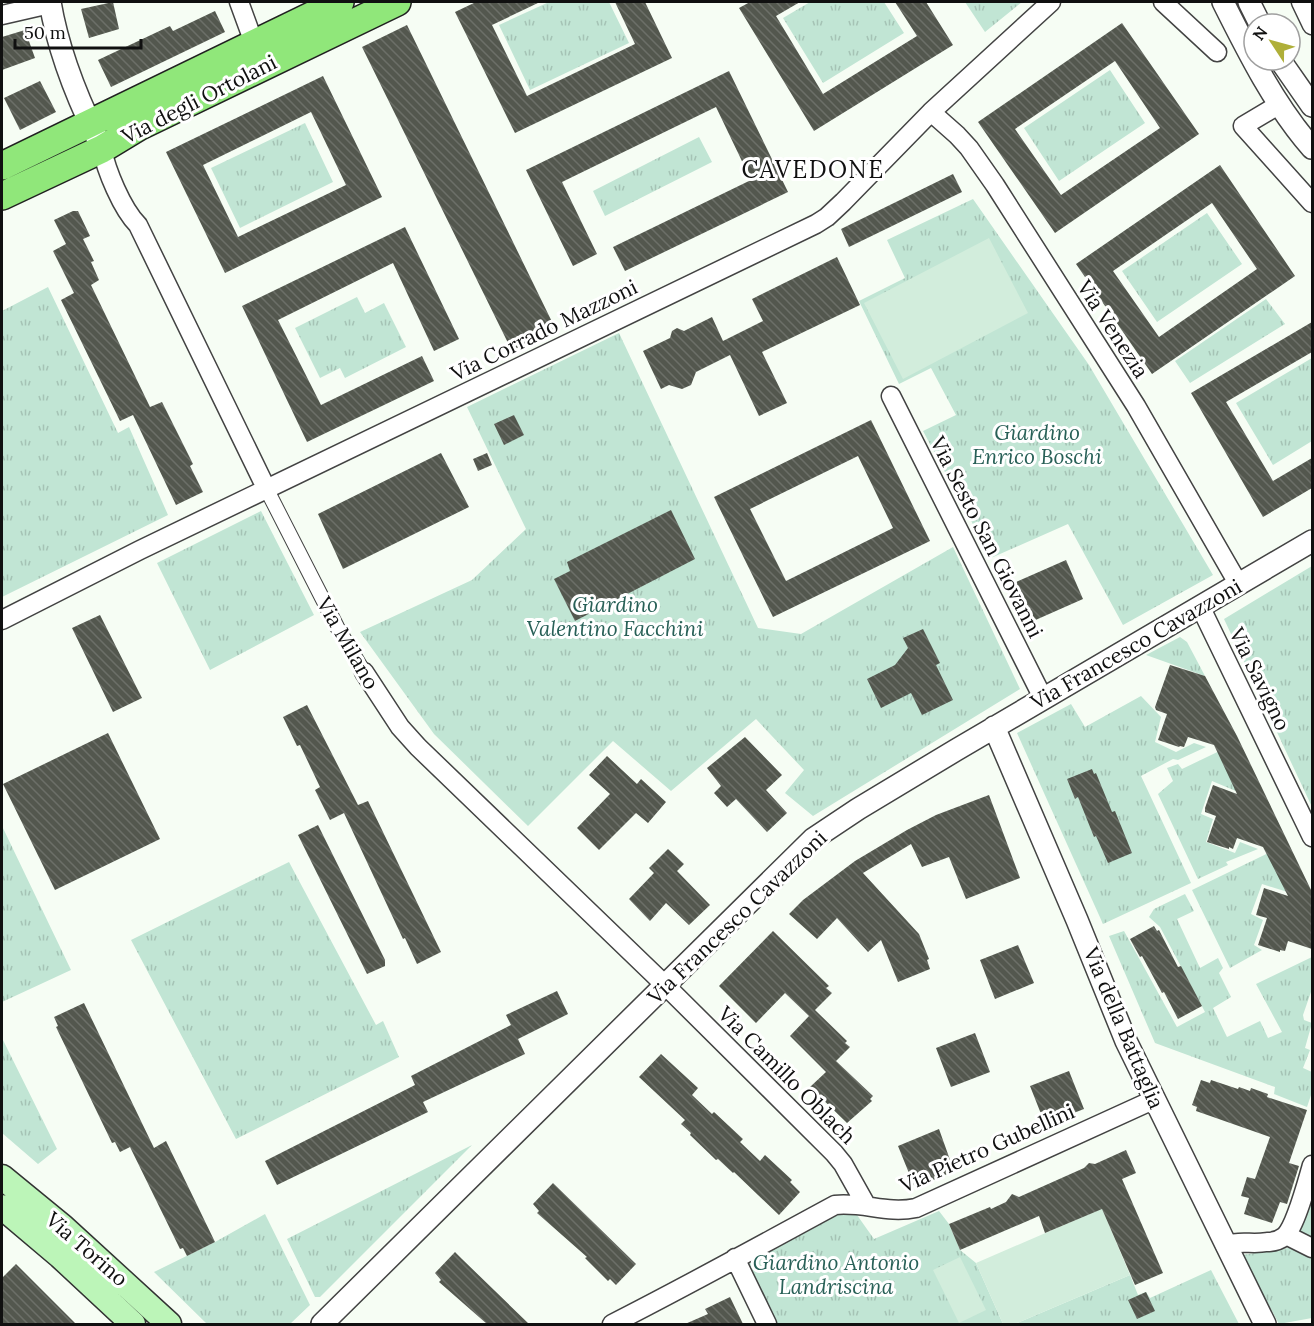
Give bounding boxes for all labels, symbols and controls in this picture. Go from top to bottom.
scale bar [15,12,141,50]
north arrow [1242,12,1302,72]
text: 50 m [24,21,66,44]
text: N [1248,22,1272,44]
street label: Via degli Ortolani [116,48,281,150]
district label: CAVEDONE [741,154,885,185]
street label: Via Corrado Mazzoni [445,273,642,387]
street label: Via Venezia [1071,274,1155,383]
park label: Giardino Enrico Boschi [972,419,1102,470]
street label: Via Sesto San Giovanni [924,431,1050,642]
street label: Via Francesco Cavazzoni [1025,572,1246,716]
street label: Via Milano [310,591,385,694]
park label: Giardino Valentino Facchini [526,591,704,642]
street label: Via Savigno [1223,622,1297,735]
street label: Via Francesco Cavazzoni [641,824,832,1010]
street label: Via della Battaglia [1077,942,1170,1113]
street label: Via Camillo Oblach [712,1000,862,1150]
street label: Via Pietro Gubellini [894,1097,1079,1199]
street label: Via Torino [40,1205,134,1292]
park label: Giardino Antonio Landriscina [753,1249,919,1300]

